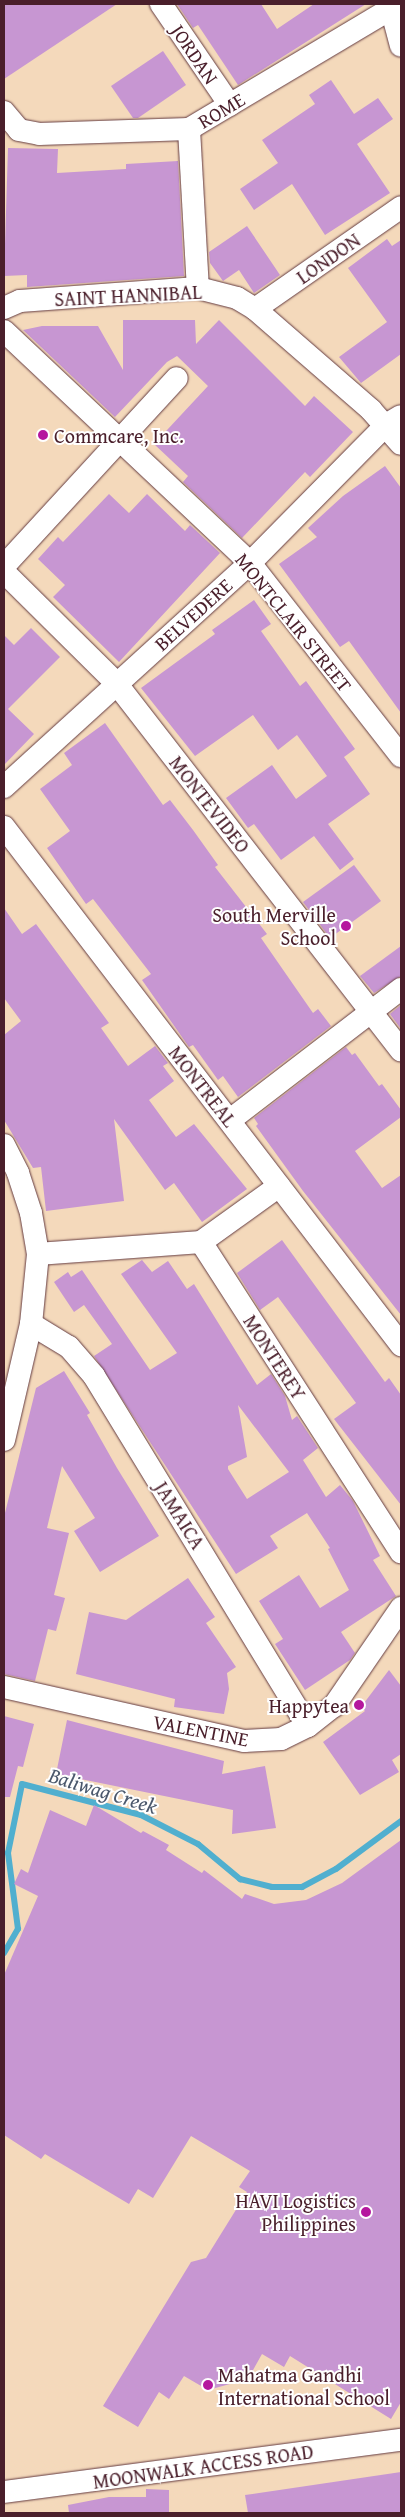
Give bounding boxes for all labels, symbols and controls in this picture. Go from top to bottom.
street label: JORDAN [166,20,224,88]
street label: ROME [193,87,249,133]
street label: LONDON [291,227,365,289]
street label: SAINT HANNIBAL [54,279,202,311]
place label: Commcare, Inc. [54,423,184,447]
marker: Commcare, Inc. [36,428,50,442]
street label: MONTCLAIR STREET [231,548,357,696]
street label: BELVEDERE [149,573,237,655]
street label: MONTEVIDEO [165,751,255,857]
place label: South Merville School [212,902,336,949]
marker: South Merville School [340,920,352,932]
street label: MONTREAL [164,1041,242,1131]
street label: MONTEREY [239,1310,311,1404]
street label: JAMAICA [150,1477,210,1553]
place label: Happytea [269,1693,349,1717]
marker: Happytea [353,1699,365,1711]
street label: VALENTINE [151,1709,251,1751]
water label: Baliwag Creek [46,1763,160,1819]
place label: HAVI Logistics Philippines [236,2188,356,2235]
marker: HAVI Logistics Philippines [360,2206,372,2218]
place label: Mahatma Gandhi International School [218,2362,390,2409]
marker: Mahatma Gandhi International School [202,2379,214,2391]
street label: MOONWALK ACCESS ROAD [91,2439,315,2493]

